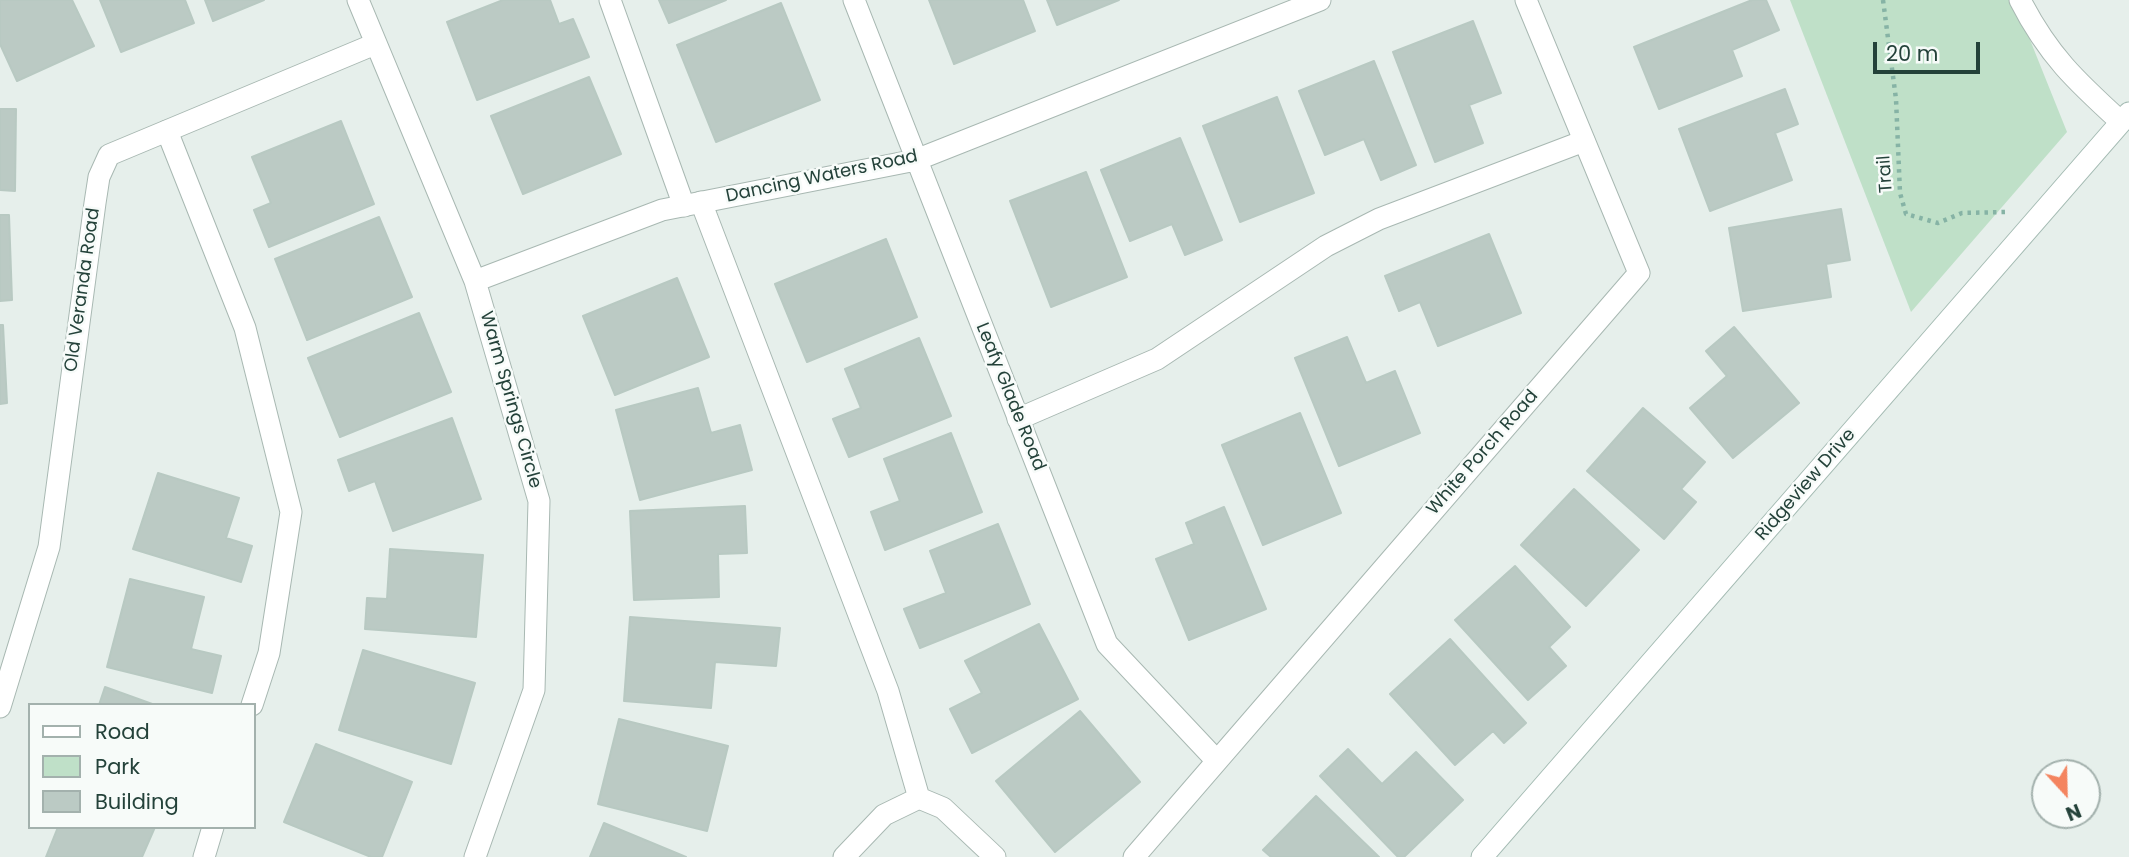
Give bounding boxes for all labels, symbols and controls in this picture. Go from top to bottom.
scale bar [1877,28,1984,72]
text: 20 m [1886,39,1939,68]
street label: Dancing Waters Road [724,146,920,208]
street label: Trail [1874,155,1898,193]
street label: Old Veranda Road [61,207,105,373]
street label: Warm Springs Circle [474,309,546,491]
street label: Leafy Glade Road [970,320,1050,474]
street label: White Porch Road [1423,386,1543,520]
street label: Ridgeview Drive [1752,425,1860,545]
legend [28,703,256,829]
text: Road [95,717,150,746]
text: Park [95,752,140,781]
north arrow [2031,759,2101,829]
text: Building [95,787,179,816]
text: N [2062,797,2085,827]

